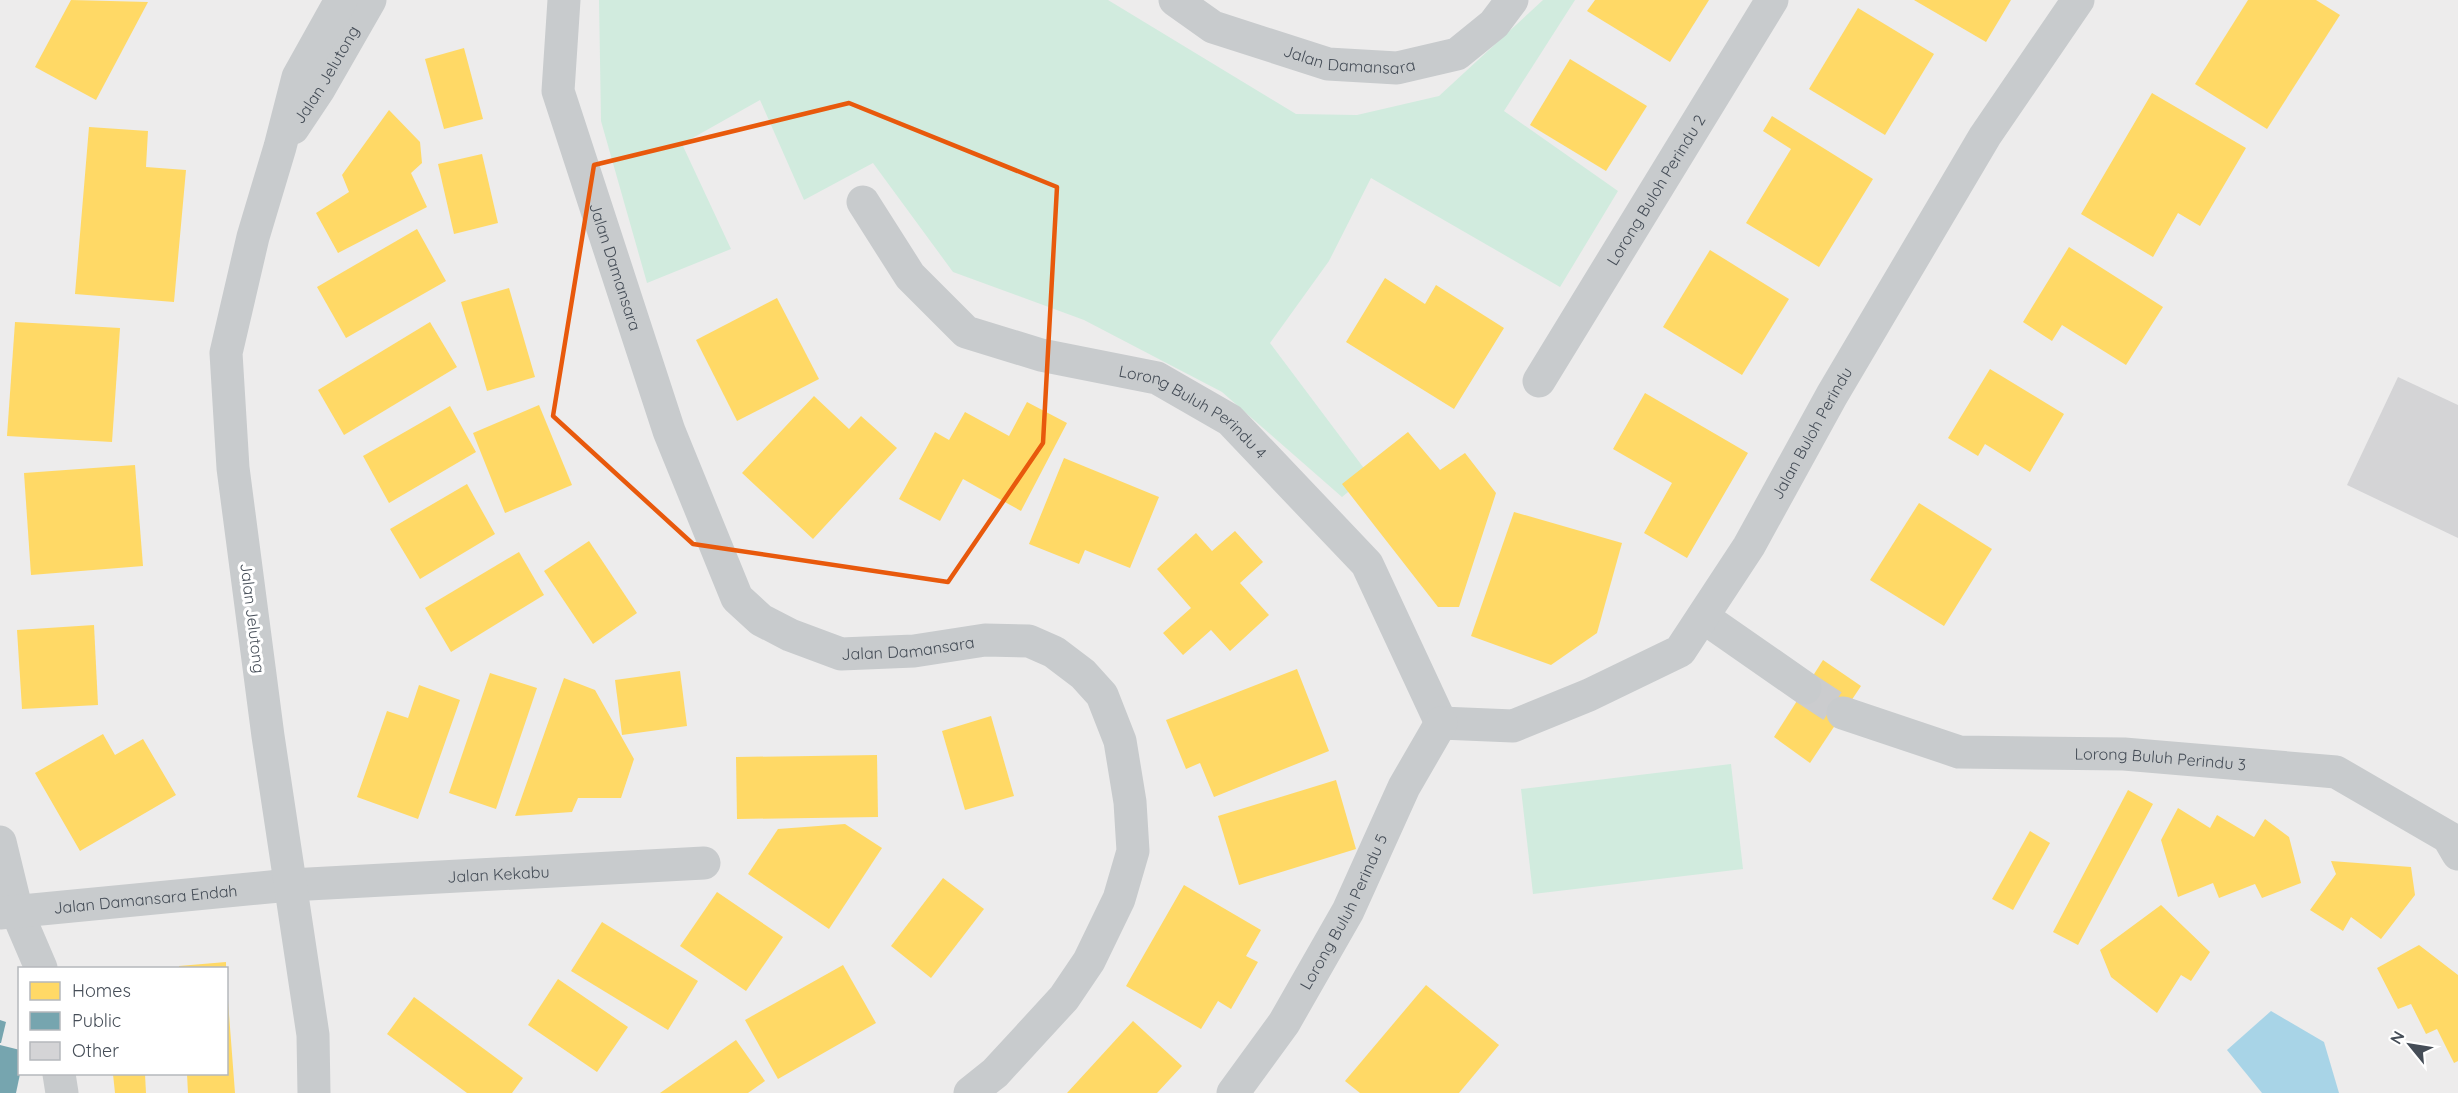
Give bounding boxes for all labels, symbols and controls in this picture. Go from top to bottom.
street label: Jalan Jelutong [289,22,363,127]
street label: Jalan Damansara [1281,40,1417,78]
street label: Lorong Buloh Perindu 2 [1602,111,1710,269]
street label: Jalan Damansara [585,200,646,333]
street label: Lorong Buluh Perindu 4 [1117,361,1271,463]
street label: Jalan Buloh Perindu [1767,363,1856,503]
street label: Jalan Jelutong [236,562,270,674]
street label: Jalan Damansara [841,632,976,664]
street label: Lorong Buluh Perindu 3 [2074,743,2247,774]
street label: Lorong Buluh Perindu 5 [1295,831,1392,993]
street label: Jalan Kekabu [447,861,550,887]
street label: Jalan Damansara Endah [52,880,238,918]
legend [18,967,228,1075]
text: Homes [72,979,131,1002]
text: Public [72,1009,121,1032]
north arrow [2380,1015,2440,1075]
text: N [2385,1027,2409,1048]
text: Other [72,1039,119,1062]

